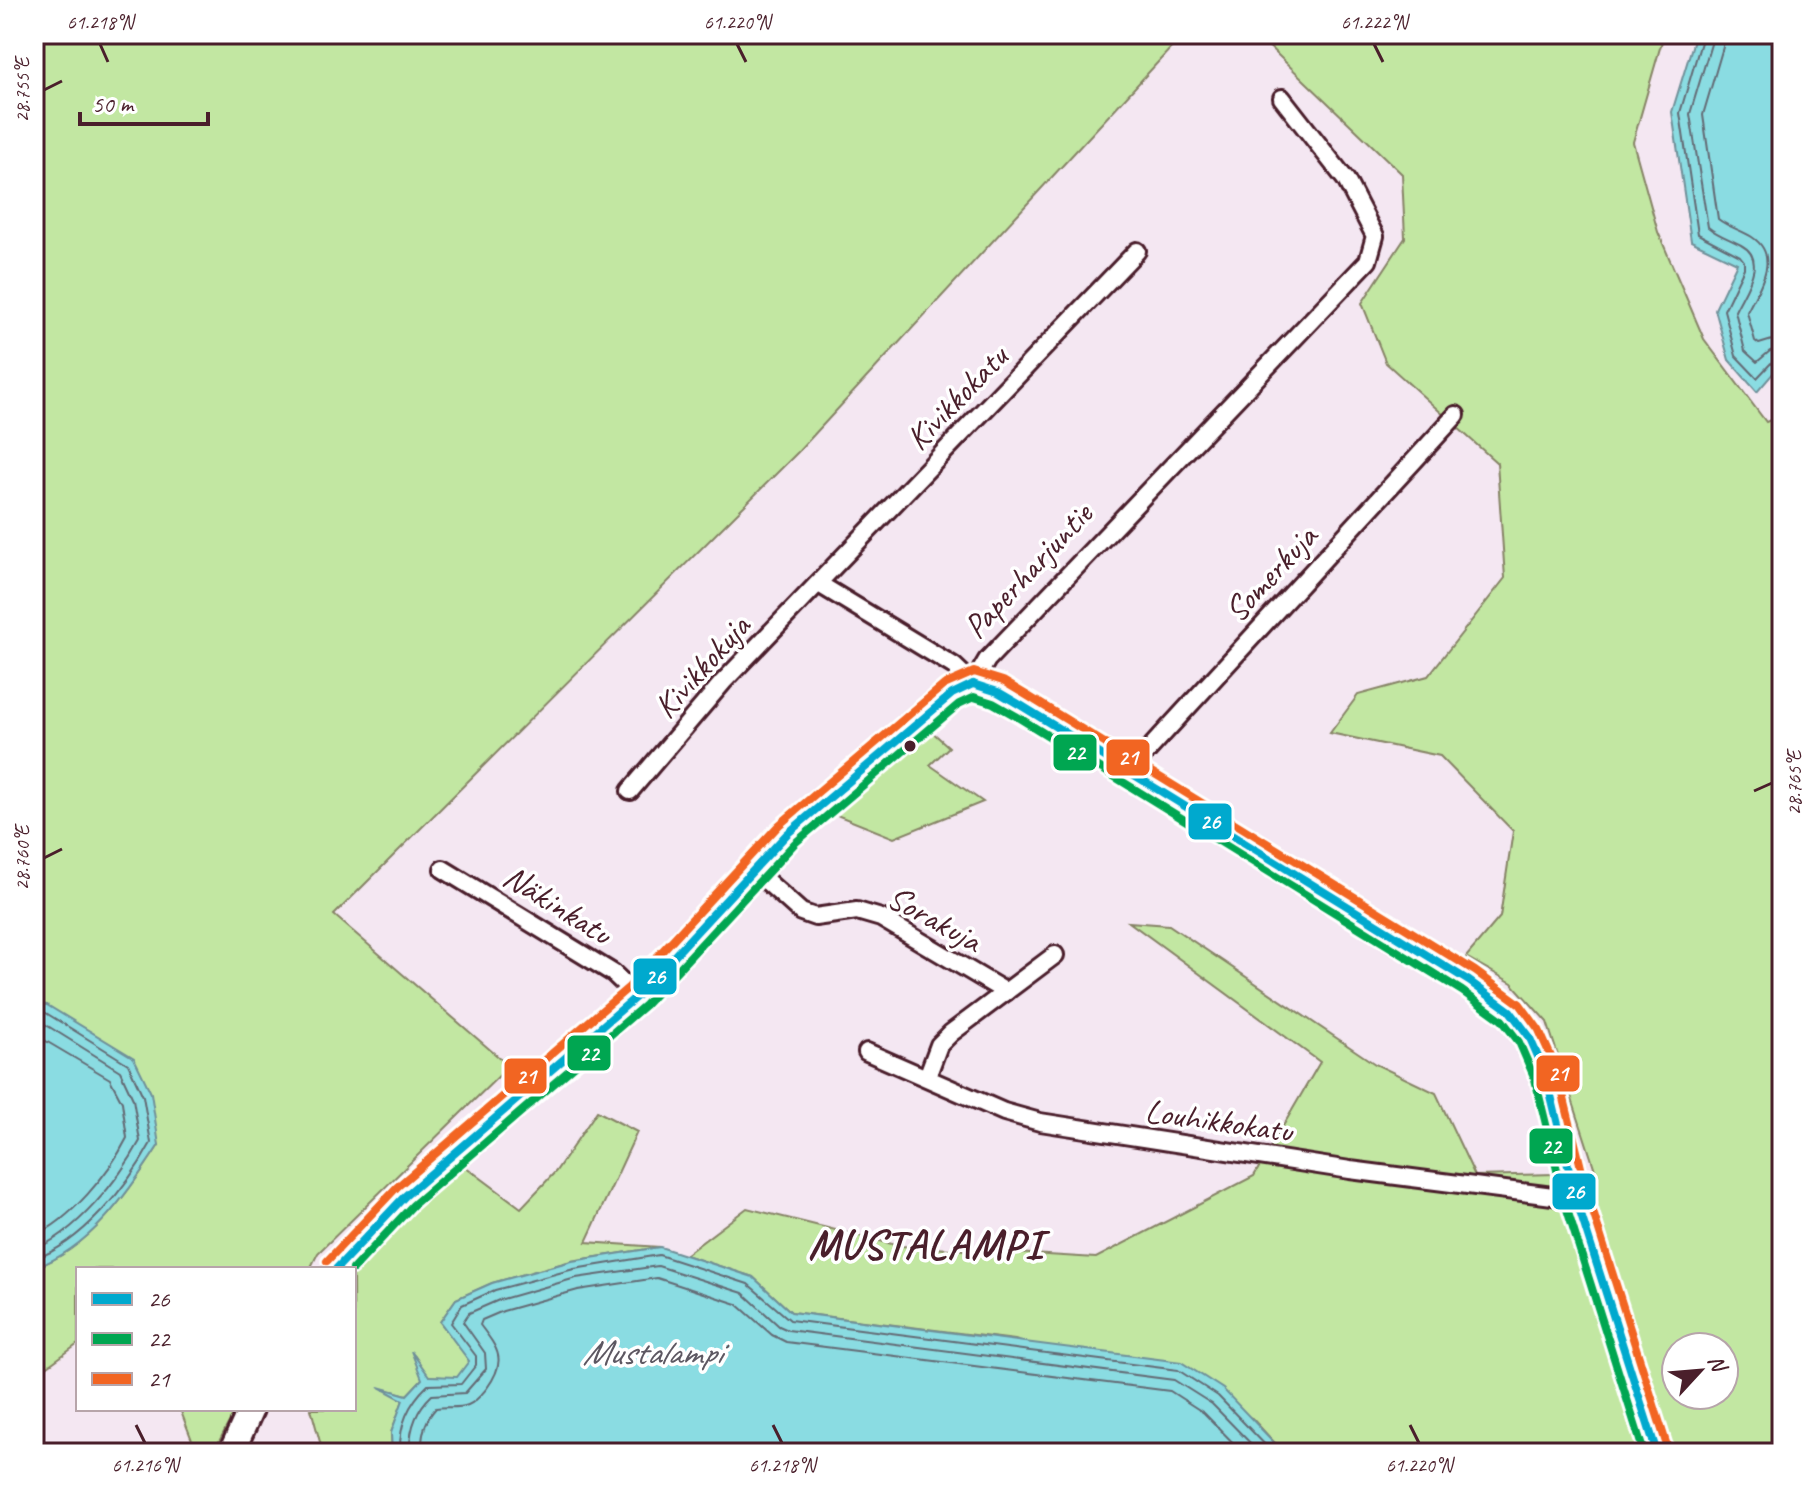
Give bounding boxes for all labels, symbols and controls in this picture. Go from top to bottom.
text: 61.218°N [67,10,136,35]
text: 61.220°N [704,10,773,35]
text: 61.222°N [1341,10,1410,35]
text: 28.755°E [10,55,35,123]
scale bar [80,76,208,126]
text: 50 m [92,89,135,119]
street label: Kivikkokatu [896,334,1018,459]
street label: Paperharjuntie [953,492,1103,647]
street label: Somerkuja [1215,514,1328,631]
street label: Kivikkokuja [644,604,761,727]
line badge: 22 [1052,733,1098,772]
unlabelled marker [902,738,918,754]
line badge: 21 [1105,738,1151,777]
text: 22 [1065,739,1087,767]
text: 21 [1118,744,1140,772]
text: 28.765°E [1782,748,1807,816]
line badge: 26 [1187,802,1233,841]
text: 26 [1200,808,1222,836]
text: 28.760°E [10,823,35,891]
street label: Näkinkatu [496,855,622,956]
street label: Sorakuja [880,875,991,963]
line badge: 26 [632,957,678,996]
text: 26 [645,963,667,991]
line badge: 22 [566,1034,612,1072]
text: 22 [579,1040,601,1068]
line badge: 21 [1535,1054,1581,1093]
line badge: 21 [503,1057,548,1095]
text: 21 [1548,1060,1570,1088]
text: 21 [516,1063,538,1091]
street label: Louhikkokatu [1143,1089,1298,1152]
line badge: 22 [1528,1127,1574,1165]
text: 22 [1541,1133,1563,1161]
line badge: 26 [1551,1172,1597,1211]
text: 26 [1564,1178,1586,1206]
district label: MUSTALAMPI [808,1218,1051,1271]
legend [76,1267,356,1411]
text: 26 [148,1284,171,1314]
text: 22 [148,1324,172,1354]
water label: Mustalampi [583,1329,730,1375]
north arrow [1660,1331,1740,1411]
text: N [1702,1350,1734,1378]
text: 21 [148,1364,171,1394]
text: 61.216°N [112,1453,181,1478]
text: 61.218°N [749,1453,818,1478]
text: 61.220°N [1386,1453,1455,1478]

